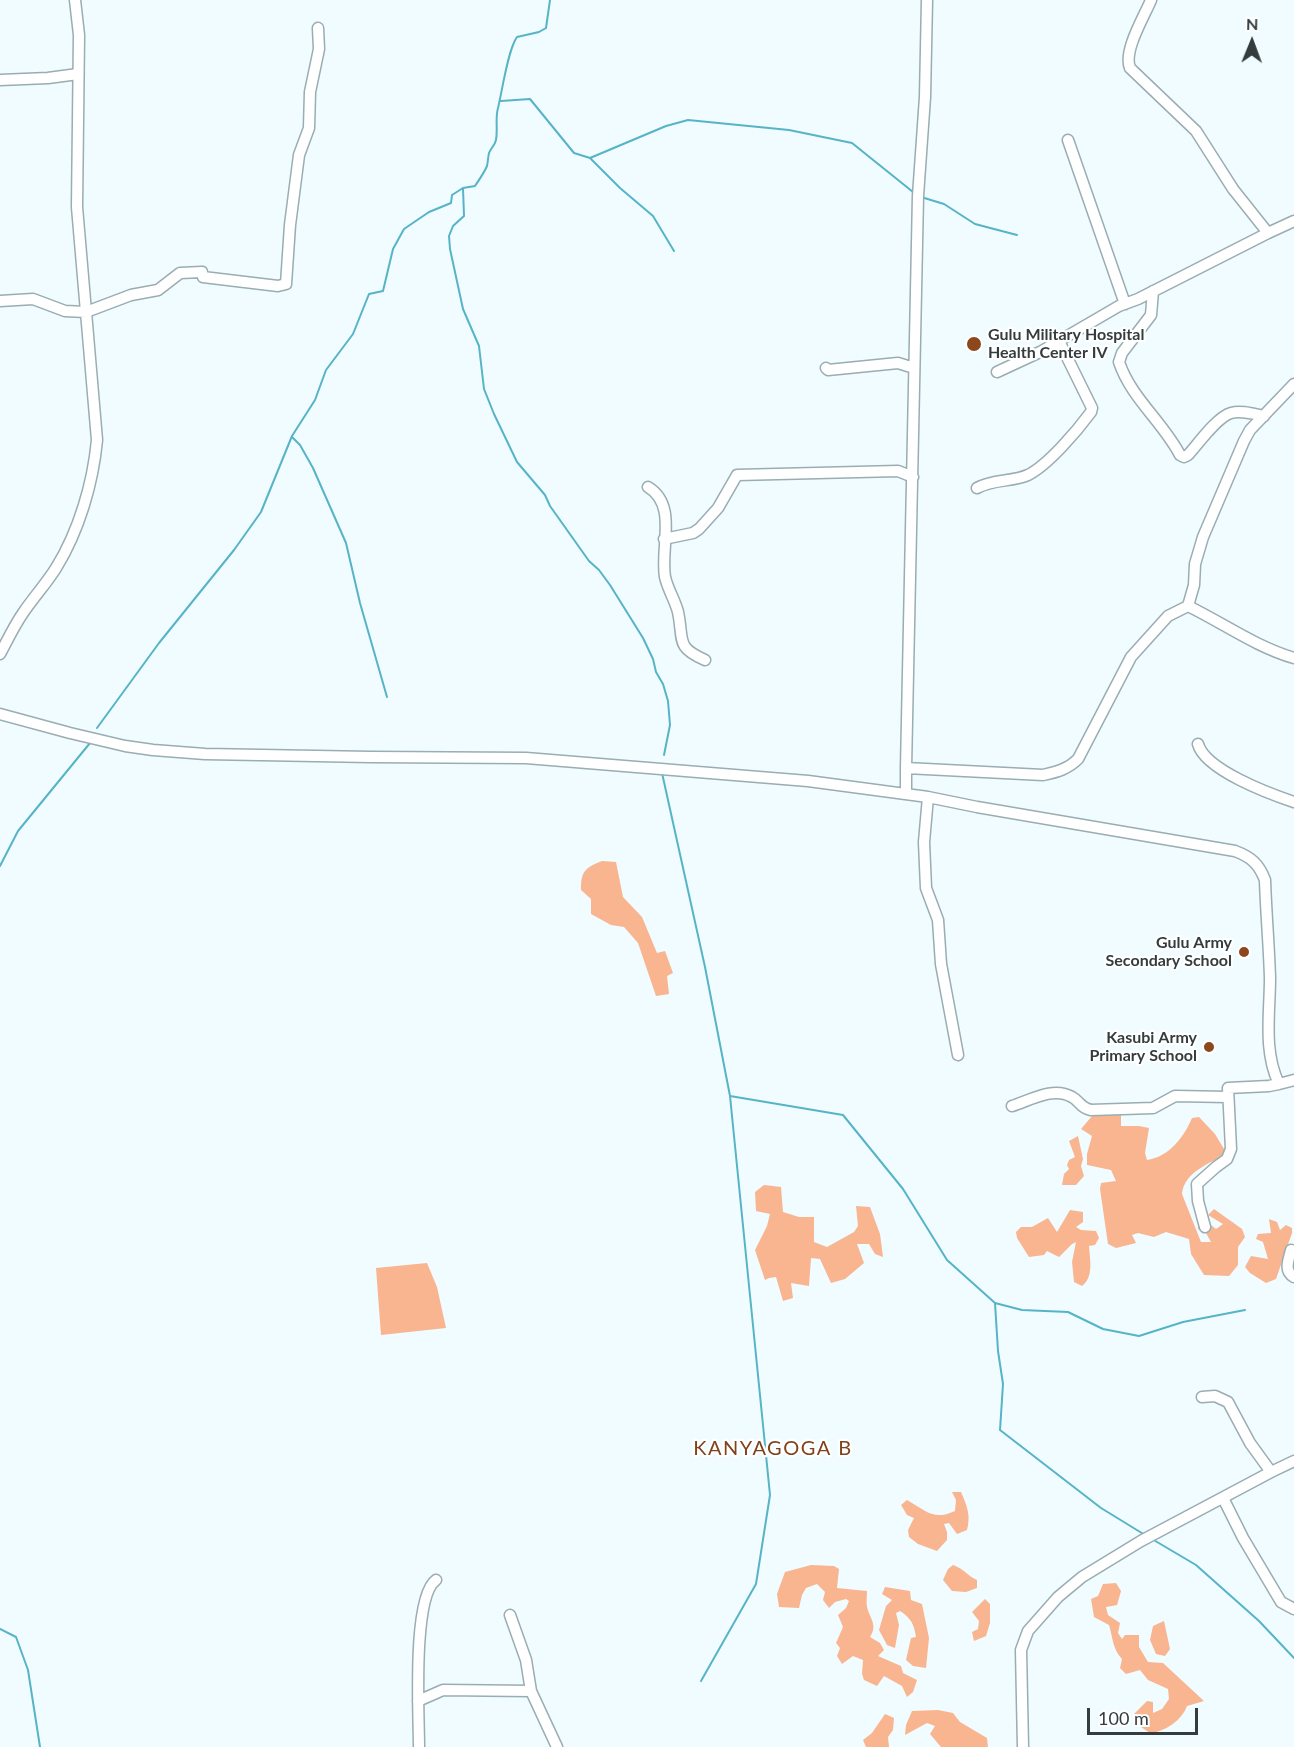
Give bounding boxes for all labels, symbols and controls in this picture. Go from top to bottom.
north arrow [1222,12,1282,72]
text: N [1246,14,1259,33]
place label: Gulu Military Hospital Health Center IV [988,325,1144,363]
marker: Gulu Military Hospital Health Center IV [965,335,983,353]
place label: Gulu Army Secondary School [1106,933,1232,971]
marker: Gulu Army Secondary School [1237,945,1251,959]
place label: Kasubi Army Primary School [1090,1028,1197,1066]
marker: Kasubi Army Primary School [1202,1040,1216,1054]
district label: KANYAGOGA B [693,1437,853,1461]
scale bar [1090,1696,1201,1734]
text: 100 m [1098,1707,1149,1729]

